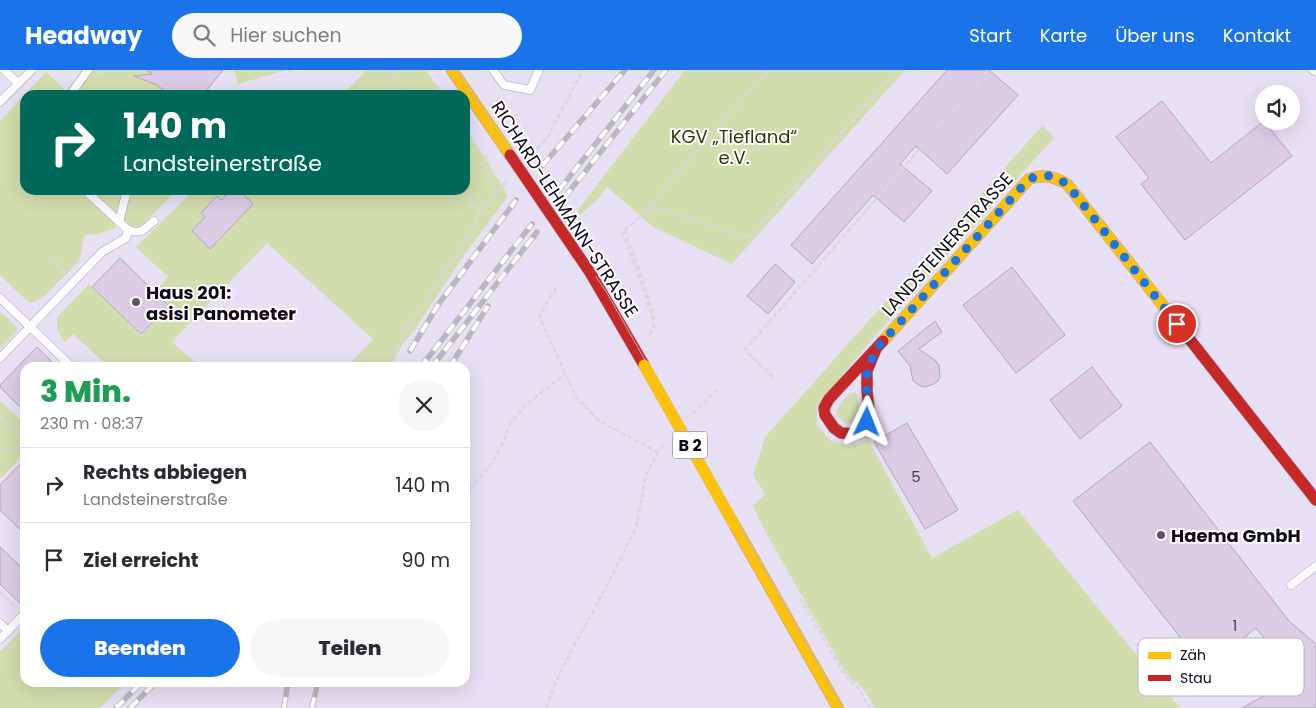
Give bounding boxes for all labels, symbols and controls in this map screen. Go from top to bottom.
search box [172,13,522,58]
text: Headway [25,19,142,52]
icon: search [190,21,218,49]
text: Hier suchen [230,22,342,49]
text: Start [969,23,1012,48]
text: Karte [1040,23,1087,48]
text: Über uns [1115,23,1195,48]
text: Kontakt [1223,23,1291,48]
map controls [1255,85,1300,130]
button: sound [1255,85,1300,130]
street label: RICHARD-LEHMANN-STRASSE [485,96,645,322]
text: 140 m [123,101,227,150]
icon: right [40,110,105,175]
park label: KGV „Tiefland“ e.V. [671,124,797,170]
text: Landsteinerstraße [123,148,322,179]
street label: LANDSTEINERSTRASSE [876,167,1018,321]
place label: Haus 201: asisi Panometer [146,280,296,326]
marker: Haus 201: asisi Panometer [130,296,142,308]
pin [1156,303,1198,345]
icon: arrive [1163,310,1191,338]
text: 3 Min. [40,370,131,413]
button: close [398,379,450,431]
position arrow [840,395,892,447]
text: 230 m · 08:37 [40,412,143,435]
road number: B 2 [672,432,708,458]
text: Rechts abbiegen [83,459,247,486]
house number: 5 [911,466,921,487]
icon: right [40,471,68,499]
text: 140 m [395,472,450,499]
text: Landsteinerstraße [83,488,228,511]
place label: Haema GmbH [1171,523,1301,548]
marker: Haema GmbH [1155,529,1167,541]
icon: arrive [40,546,68,574]
text: Ziel erreicht [83,547,199,574]
text: 90 m [401,547,450,574]
house number: 1 [1233,615,1237,636]
button: Beenden [40,619,240,677]
button: Teilen [250,619,450,677]
legend [1138,638,1304,696]
text: Zäh [1180,645,1206,665]
text: Stau [1180,668,1212,688]

